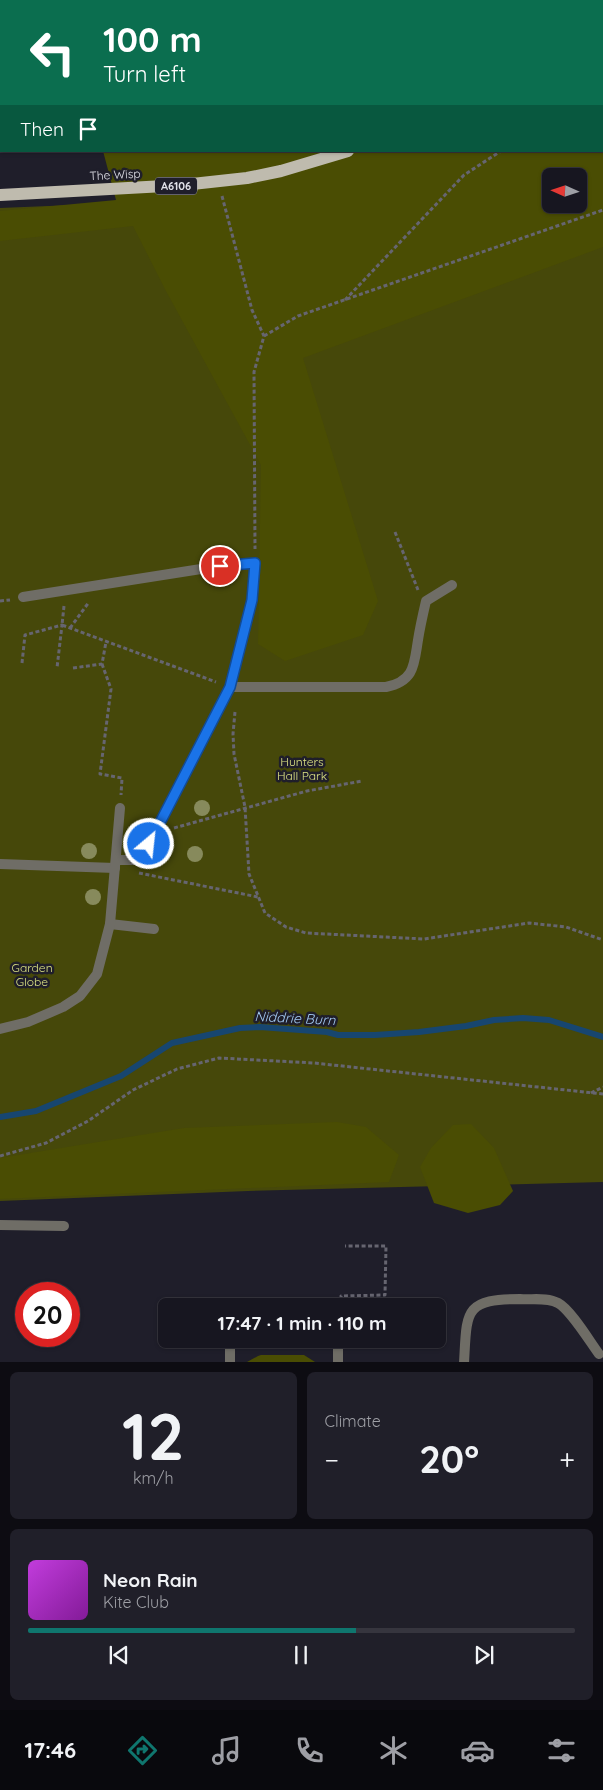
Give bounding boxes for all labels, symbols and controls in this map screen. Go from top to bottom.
text: 100 m [103,17,202,61]
icon: left [20,20,85,85]
text: Turn left [103,60,186,88]
icon: arrive [74,115,102,143]
text: Then [20,117,64,141]
street label: The Wisp [89,166,141,183]
north arrow [542,168,588,212]
map controls [542,168,587,213]
road number: A6106 [155,178,197,195]
pin [199,545,241,587]
icon: arrive [206,552,234,580]
park label: Hunters Hall Park [277,754,327,783]
position arrow [122,817,174,869]
park label: Garden Globe [11,960,53,989]
water label: Niddrie Burn [254,1007,337,1029]
speed limit sign: 20 [15,1282,80,1347]
text: 17:47 · 1 min · 110 m [217,1311,387,1335]
text: 12 [122,1395,184,1476]
text: Climate [325,1411,381,1431]
text: 20° [419,1435,479,1483]
text: − [325,1442,339,1477]
text: + [559,1442,575,1477]
text: km/h [133,1468,174,1488]
text: Neon Rain [103,1568,198,1592]
text: Kite Club [103,1592,169,1612]
icon: previous [105,1641,133,1669]
icon: pause [287,1641,315,1669]
icon: next [470,1641,498,1669]
icon: directions [125,1733,160,1768]
icon: music [209,1733,244,1768]
icon: phone [292,1733,327,1768]
icon: climate [376,1733,411,1768]
icon: car [460,1733,495,1768]
icon: filters [544,1733,579,1768]
text: 17:46 [24,1736,76,1764]

